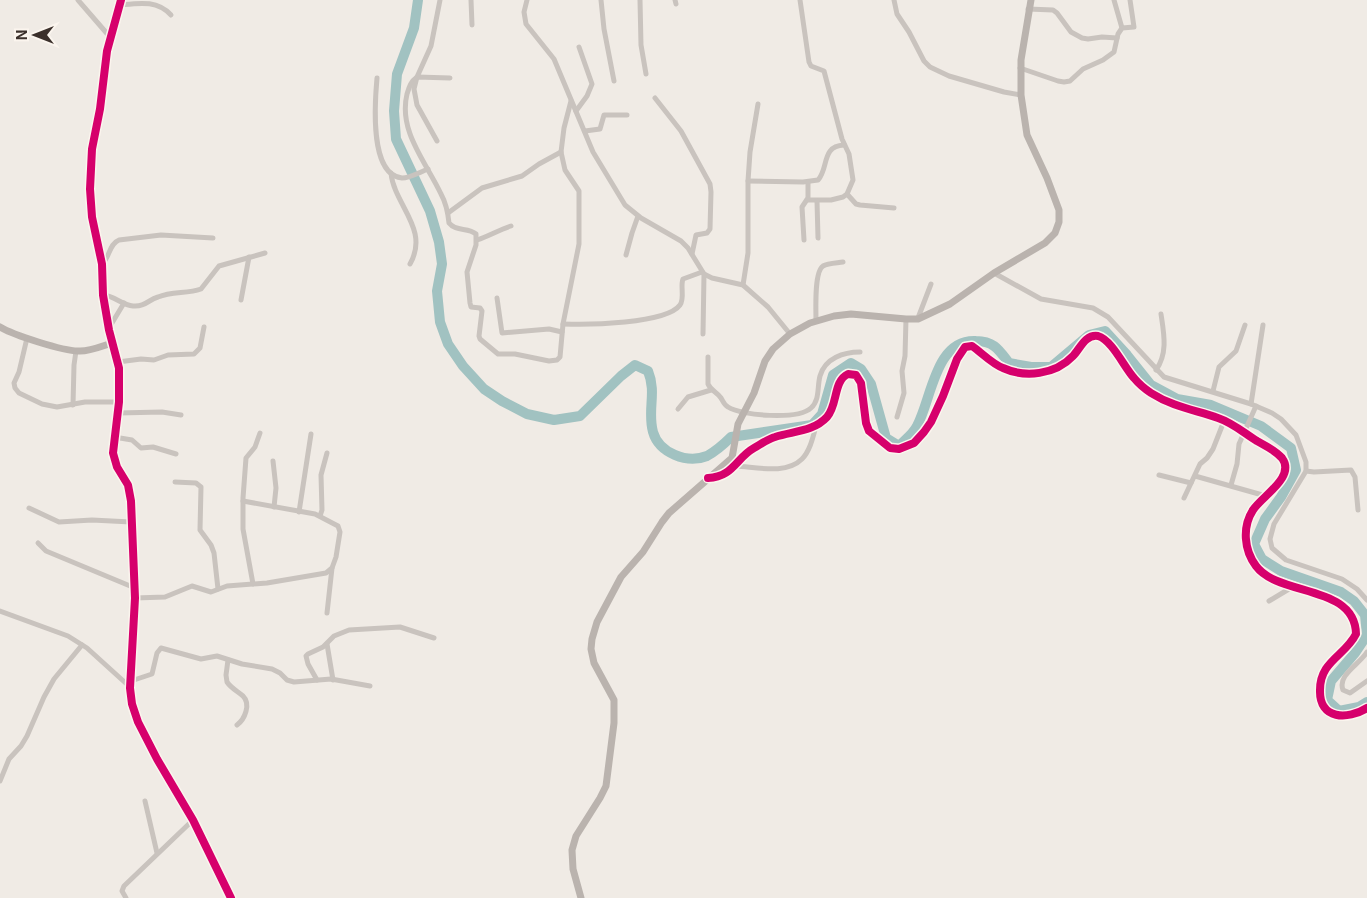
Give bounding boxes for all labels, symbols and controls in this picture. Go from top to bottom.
north arrow [10,10,60,60]
text: N [13,30,30,40]

